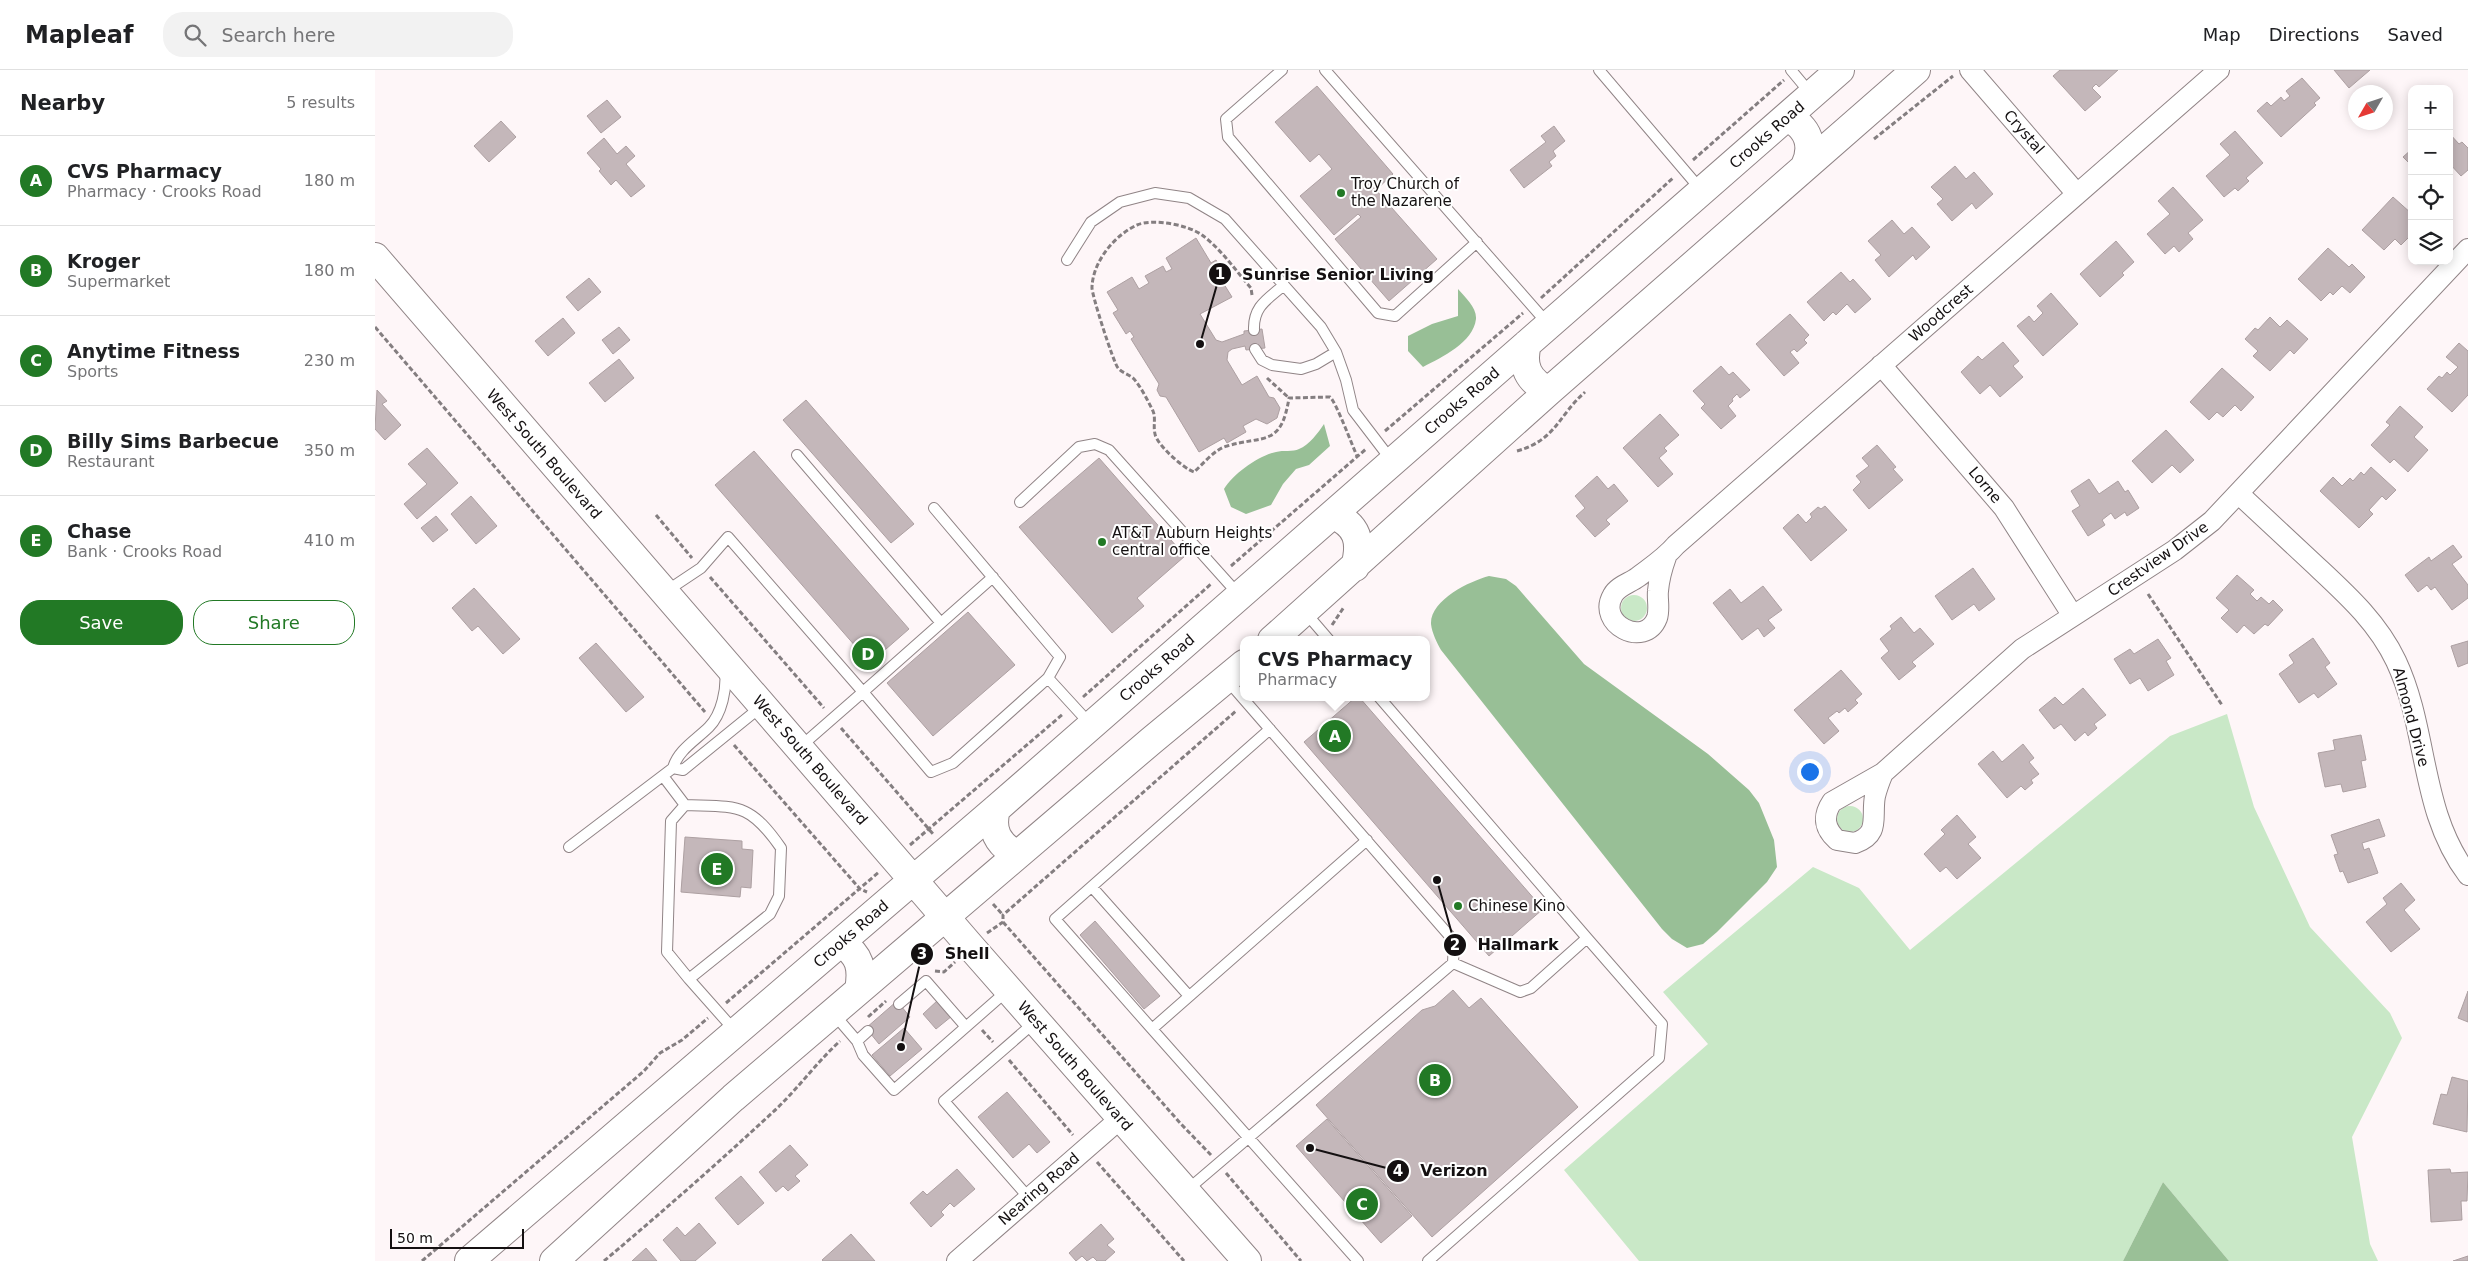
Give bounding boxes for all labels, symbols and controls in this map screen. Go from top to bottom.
search box [163,12,513,57]
text: Mapleaf [25,21,133,49]
icon: search [181,21,209,49]
text: Search here [221,24,336,46]
text: Map [2203,24,2241,45]
text: Directions [2269,24,2359,45]
text: Saved [2387,24,2443,45]
north arrow [2348,85,2393,130]
map controls [2408,85,2453,265]
button: + [2408,85,2453,130]
text: Nearby [20,91,105,115]
text: 5 results [286,93,355,112]
street label: Crooks Road [1726,98,1808,172]
street label: Crystal [2000,106,2048,158]
button: − [2408,130,2453,175]
text: CVS Pharmacy [67,160,222,182]
text: A [30,171,42,190]
text: 180 m [304,171,355,190]
place label: Troy Church of the Nazarene [1350,175,1460,210]
button: locate [2408,175,2453,220]
text: Pharmacy · Crooks Road [67,182,262,201]
marker: Troy Church of the Nazarene [1335,187,1347,199]
button: layers [2408,220,2453,265]
text: Kroger [67,250,140,272]
callout: Sunrise Senior Living [1207,259,1444,290]
text: B [30,261,42,280]
text: 180 m [304,261,355,280]
text: 1 [1215,265,1225,283]
text: Sunrise Senior Living [1242,265,1434,284]
text: Supermarket [67,272,170,291]
street label: Woodcrest [1905,280,1977,346]
text: Anytime Fitness [67,340,240,362]
text: C [30,351,42,370]
text: 230 m [304,351,355,370]
text: Sports [67,362,118,381]
street label: Crooks Road [1421,364,1503,438]
street label: West South Boulevard [483,386,605,522]
text: Billy Sims Barbecue [67,430,279,452]
text: D [29,441,43,460]
text: 350 m [304,441,355,460]
text: Restaurant [67,452,155,471]
street label: Lorne [1965,463,2005,507]
street label: Crestview Drive [2104,518,2212,600]
text: Chase [67,520,132,542]
place label: AT&T Auburn Heights central office [1112,524,1272,559]
text: E [31,531,41,550]
text: 410 m [304,531,355,550]
marker: AT&T Auburn Heights central office [1096,536,1108,548]
text: Bank · Crooks Road [67,542,222,561]
button: Save [20,600,183,645]
button: Share [193,600,355,645]
street label: Crooks Road [1116,631,1198,705]
pin: D [852,635,884,673]
popup [1240,636,1430,701]
text: CVS Pharmacy [1258,648,1412,670]
street label: Almond Drive [2389,665,2433,769]
text: Pharmacy [1258,670,1337,689]
street label: West South Boulevard [749,692,871,828]
pin: A [1319,717,1351,755]
your location [1797,759,1823,785]
pin: E [701,850,733,888]
street label: Crooks Road [810,897,892,971]
place label: Chinese Kino [1468,897,1565,915]
marker: Chinese Kino [1452,900,1464,912]
callout: Hallmark [1443,929,1569,960]
text: Hallmark [1477,935,1559,954]
text: 2 [1450,936,1460,954]
callout: Shell [910,938,1000,969]
text: Shell [945,944,989,963]
text: 3 [917,945,927,963]
street label: West South Boulevard [1014,998,1136,1134]
pin: B [1419,1061,1451,1099]
street label: Nearing Road [995,1149,1083,1229]
callout: Verizon [1386,1155,1498,1186]
text: Verizon [1420,1161,1488,1180]
text: 4 [1393,1162,1403,1180]
pin: C [1346,1185,1378,1223]
scale bar [390,1226,524,1249]
text: 50 m [397,1230,433,1246]

